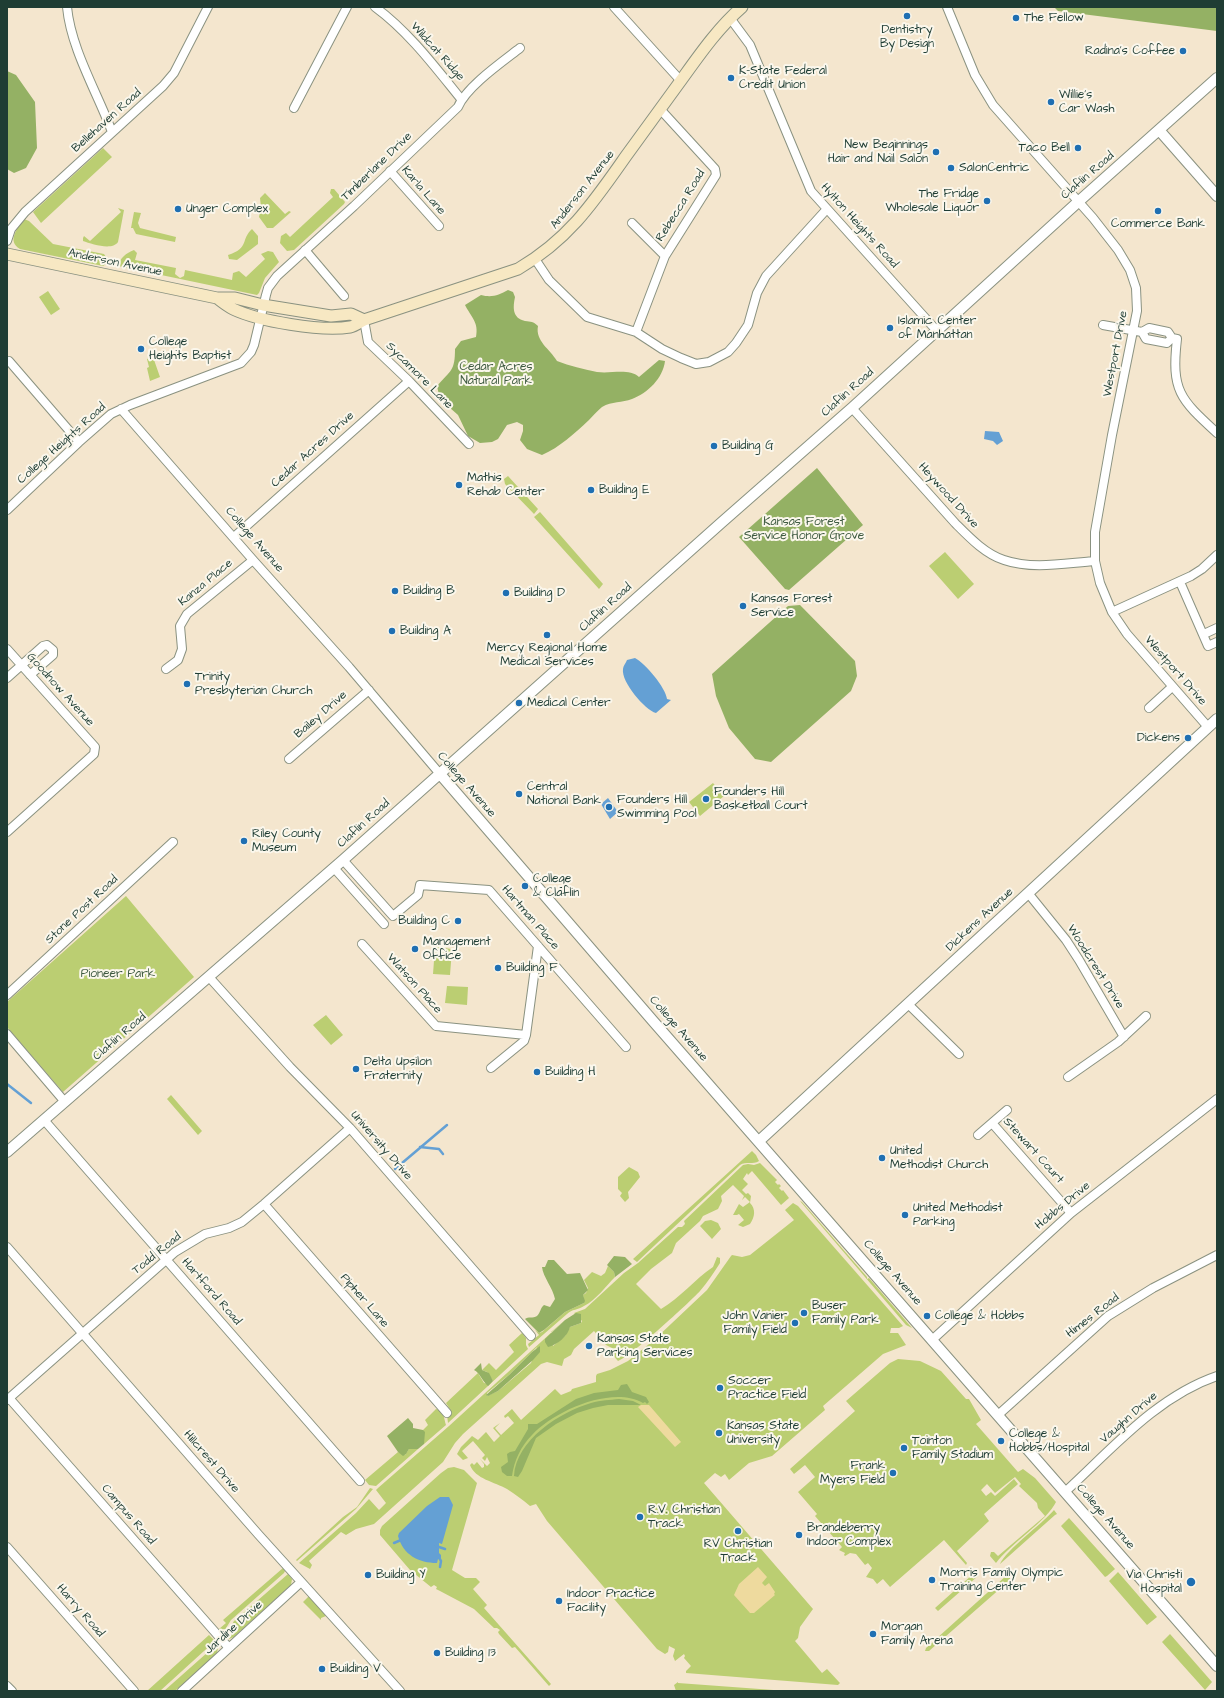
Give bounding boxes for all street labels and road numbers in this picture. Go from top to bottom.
street label: Wildcat Ridge [407,20,467,84]
street label: Bellehaven Road [69,86,145,156]
street label: Timberlane Drive [339,130,415,204]
street label: Anderson Avenue [548,148,618,232]
street label: Claflin Road [1058,149,1118,203]
street label: Karla Lane [398,164,448,218]
street label: Rebecca Road [653,167,709,245]
street label: Hylton Heights Road [817,181,901,271]
street label: Anderson Avenue [67,246,163,280]
street label: Westport Drive [1101,310,1131,398]
street label: Sycamore Lane [382,339,456,413]
street label: Claflin Road [819,366,877,420]
street label: College Heights Road [15,401,109,487]
street label: Cedar Acres Drive [268,409,358,491]
street label: Heywood Drive [915,460,981,532]
street label: College Avenue [222,504,286,576]
street label: Kanza Place [176,556,236,610]
street label: Claflin Road [577,581,635,635]
street label: Westport Drive [1141,633,1209,709]
street label: Goodnow Avenue [23,650,97,730]
street label: Bailey Drive [292,688,350,742]
street label: College Avenue [434,749,498,821]
street label: Claflin Road [335,797,393,851]
street label: Stone Post Road [43,873,121,947]
street label: Hartman Place [498,883,562,953]
street label: Dickens Avenue [943,885,1017,955]
street label: Woodcrest Drive [1063,922,1127,1012]
street label: Watson Place [383,951,445,1017]
street label: College Avenue [646,993,710,1065]
street label: Claflin Road [90,1010,150,1064]
street label: University Drive [347,1108,415,1184]
street label: Stewart Court [1000,1115,1066,1187]
street label: Hobbs Drive [1033,1179,1093,1233]
street label: Todd Road [130,1230,184,1278]
street label: College Avenue [860,1237,924,1309]
street label: Hartford Road [178,1256,244,1328]
street label: Pipher Lane [337,1271,391,1331]
street label: Himes Road [1064,1291,1122,1341]
street label: Vaughn Drive [1097,1389,1161,1447]
street label: Hillcrest Drive [180,1428,242,1496]
street label: College Avenue [1073,1481,1137,1553]
street label: Campus Road [98,1482,158,1548]
street label: Harry Road [53,1582,107,1640]
street label: Jardine Drive [202,1598,266,1658]

